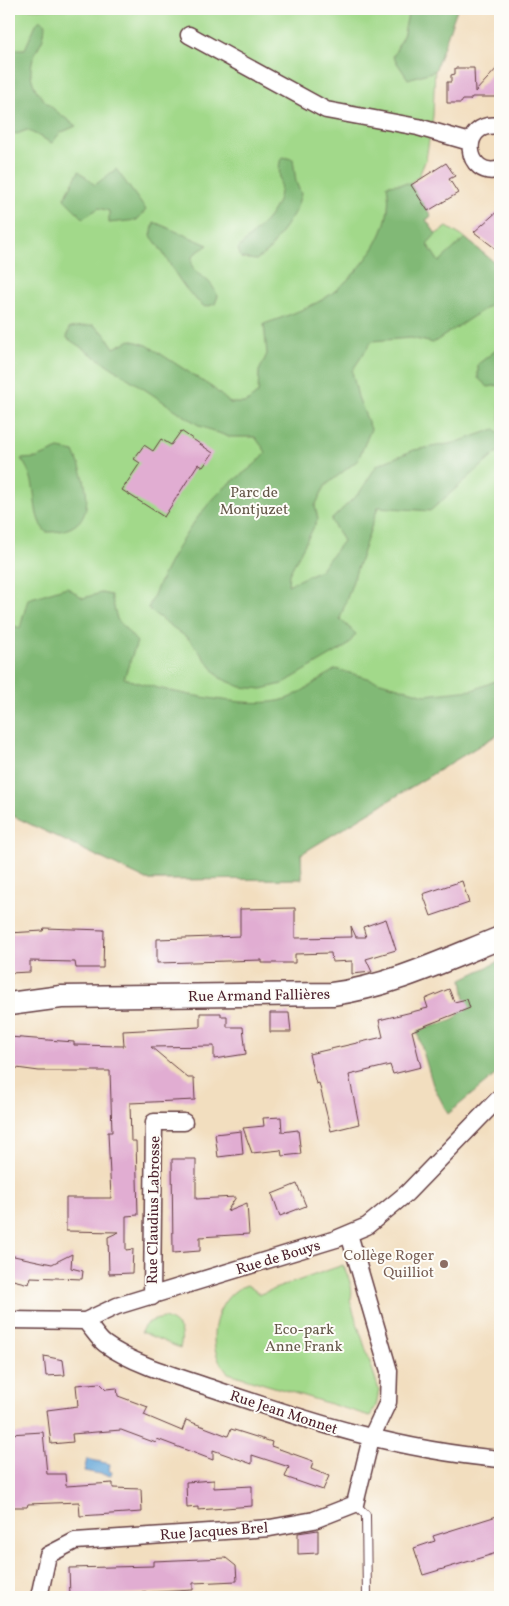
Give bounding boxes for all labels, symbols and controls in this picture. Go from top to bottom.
park label: Parc de Montjuzet [220,483,288,521]
street label: Rue Armand Fallières [188,985,330,1008]
street label: Rue Claudius Labrosse [143,1136,166,1284]
street label: Rue de Bouys [234,1236,323,1281]
place label: Collège Roger Quilliot [344,1246,434,1284]
marker: Collège Roger Quilliot [438,1258,450,1270]
park label: Eco-park Anne Frank [265,1320,343,1358]
street label: Rue Jean Monnet [227,1386,340,1441]
street label: Rue Jacques Brel [159,1518,269,1547]

